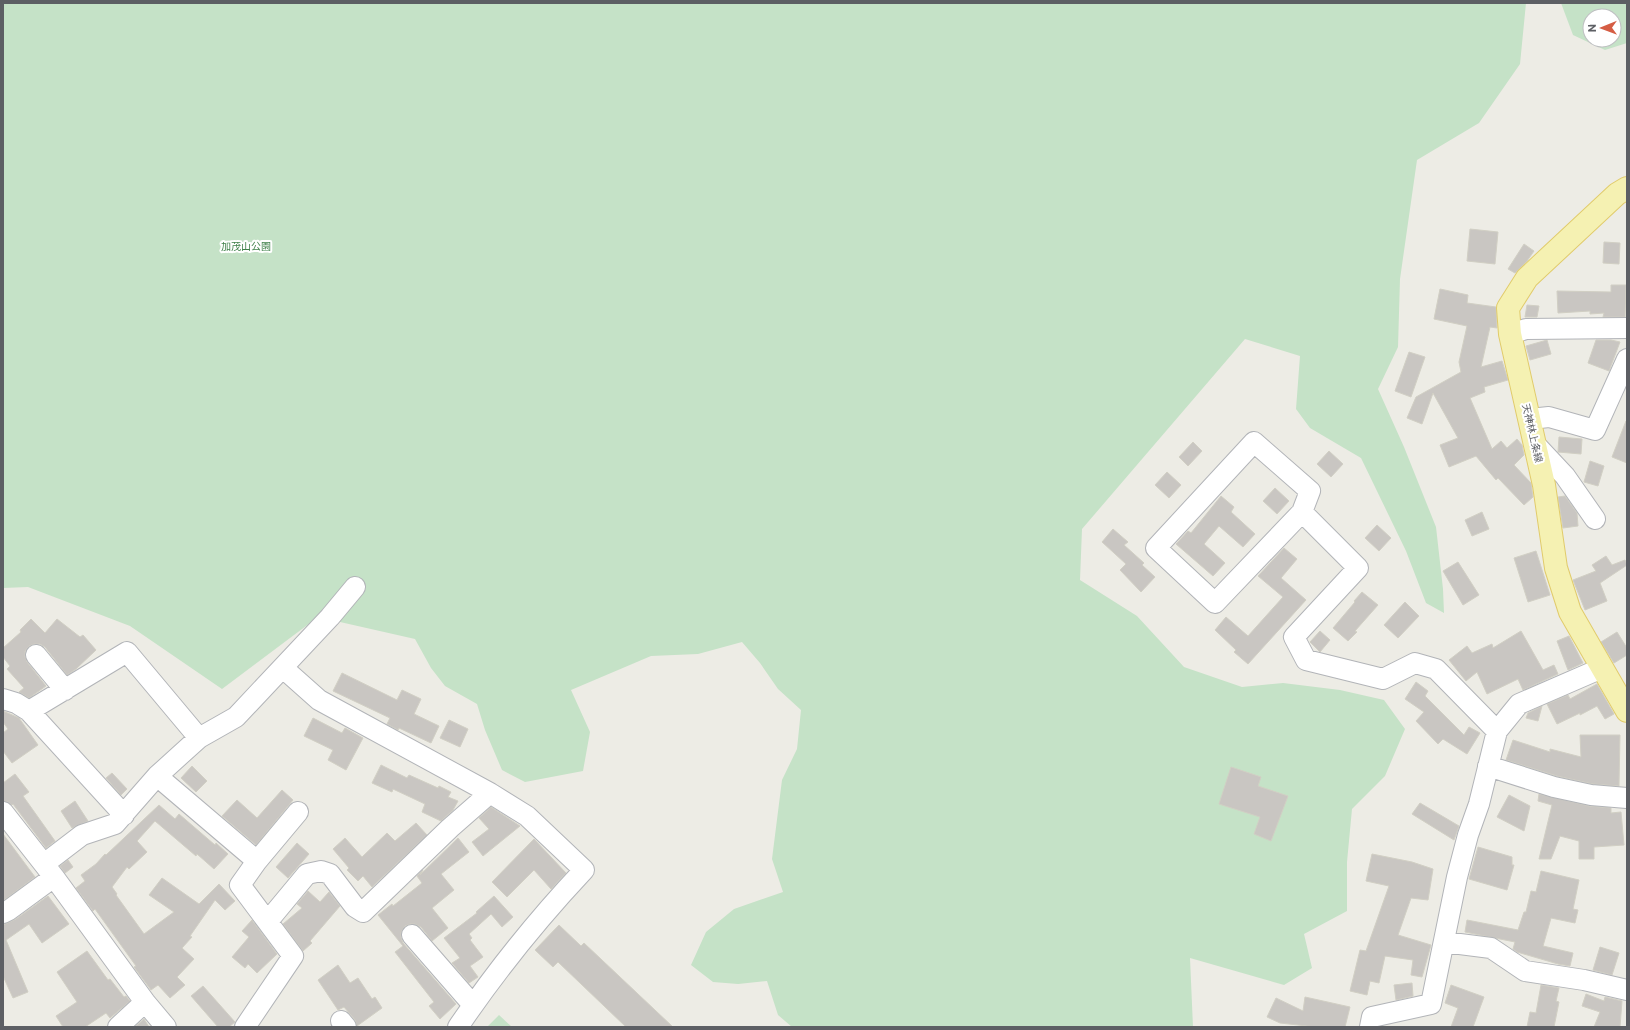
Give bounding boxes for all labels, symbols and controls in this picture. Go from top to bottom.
north arrow [1582,8,1622,48]
text: N [1585,24,1598,32]
park label: 加茂山公園 [221,240,271,252]
street label: 天神林上条線 [1520,402,1546,464]

